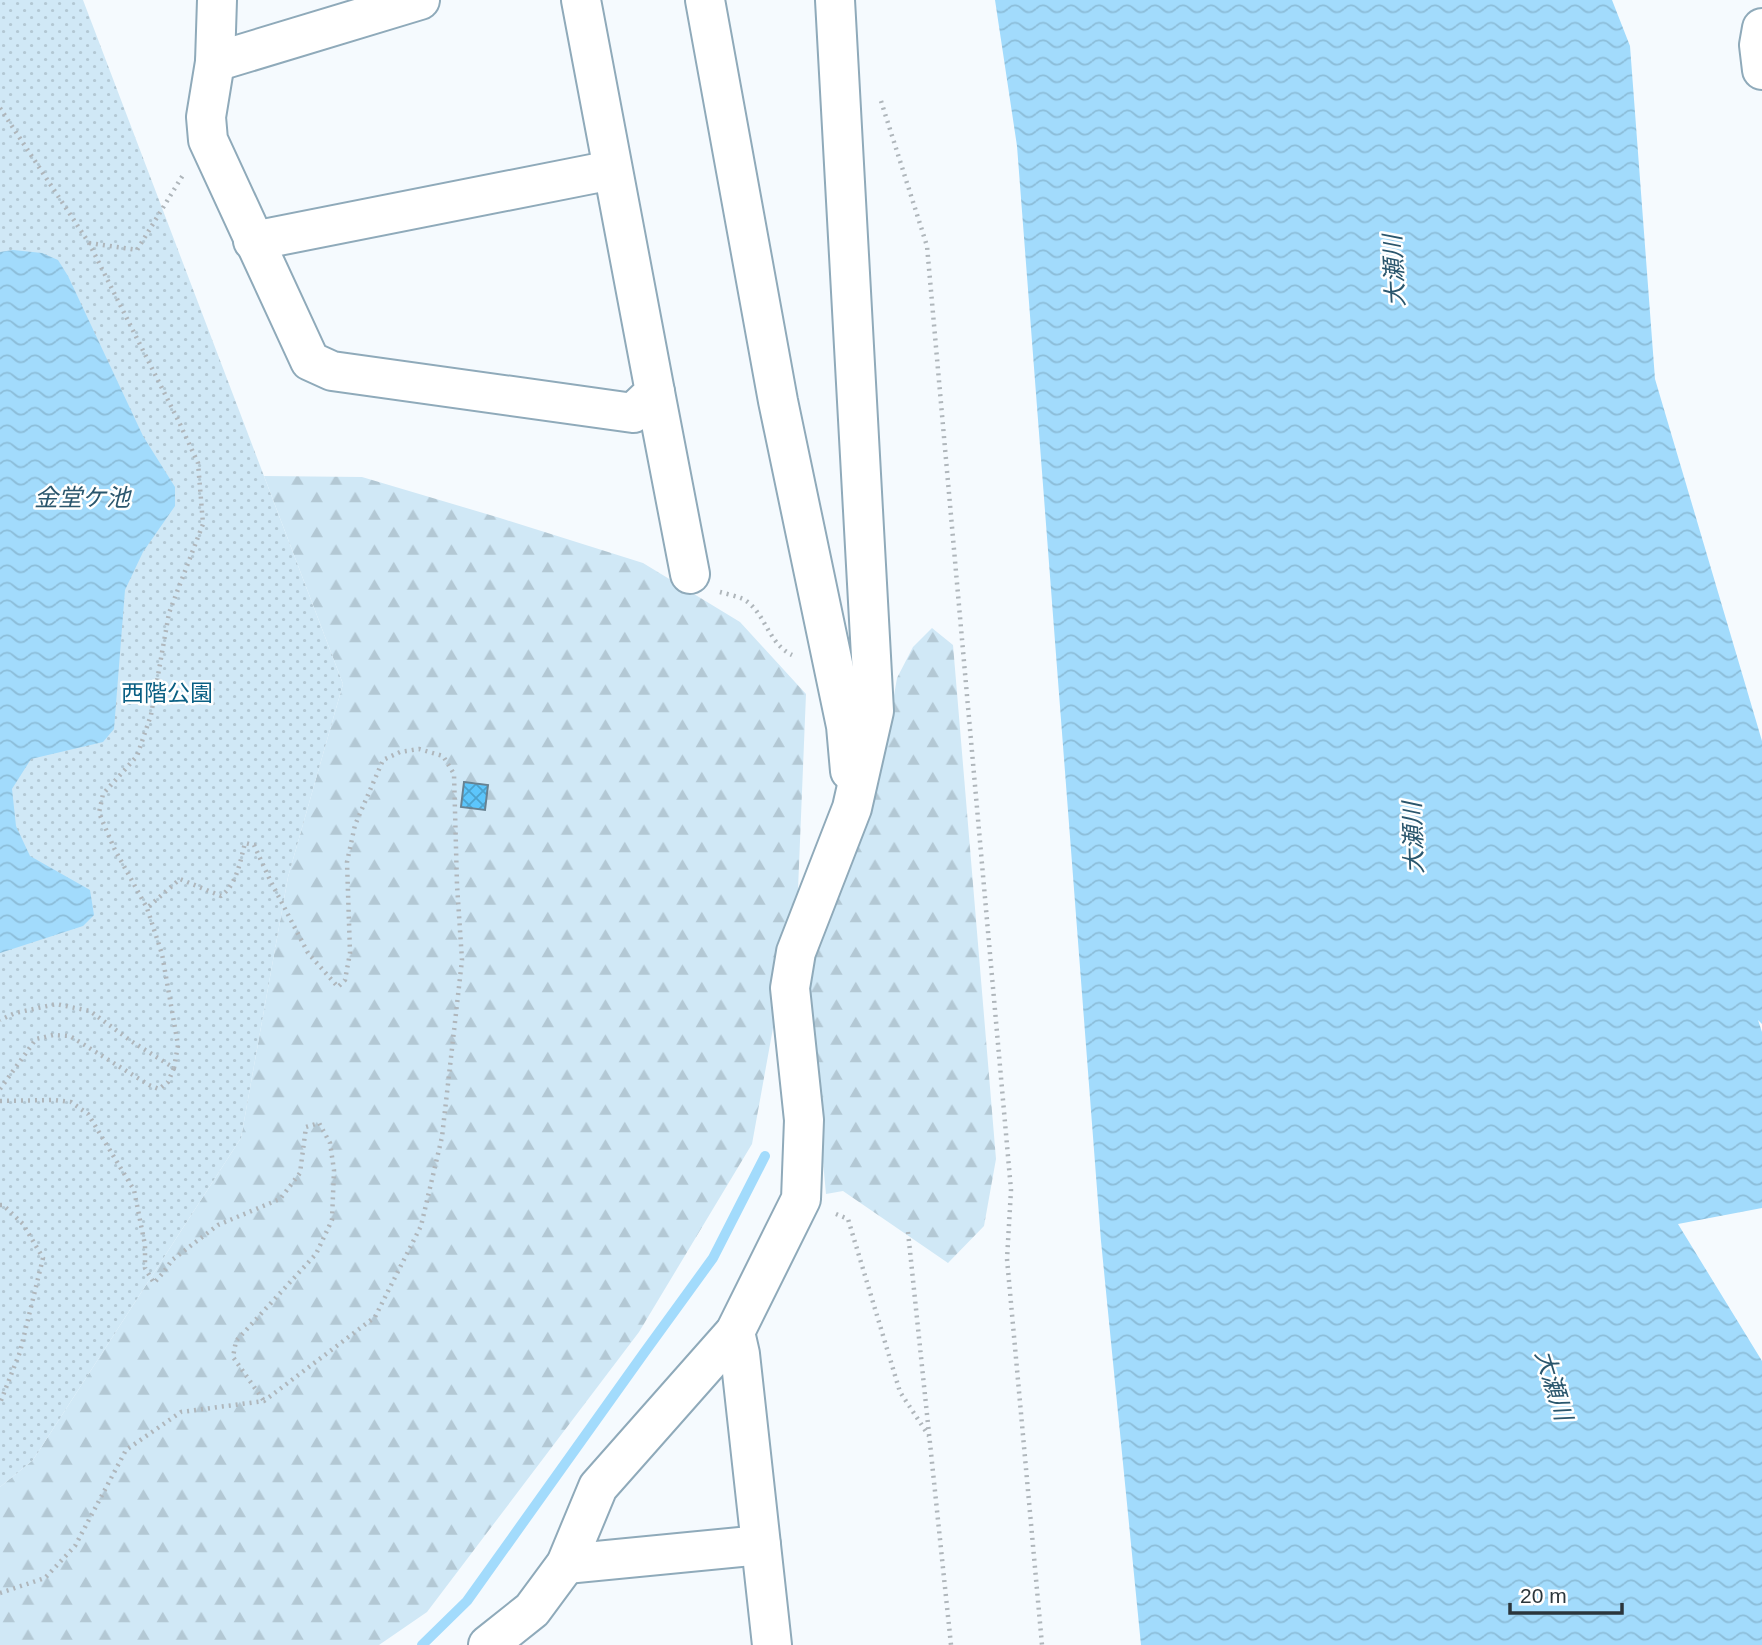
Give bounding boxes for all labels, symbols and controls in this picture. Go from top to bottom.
water label: 大瀬川 [1378,231,1409,308]
water label: 金堂ケ池 [34,484,132,511]
park label: 西階公園 [121,680,213,706]
water label: 大瀬川 [1398,799,1428,874]
water label: 大瀬川 [1531,1347,1578,1426]
scale bar [1510,1572,1622,1616]
text: 20 m [1520,1584,1567,1607]

